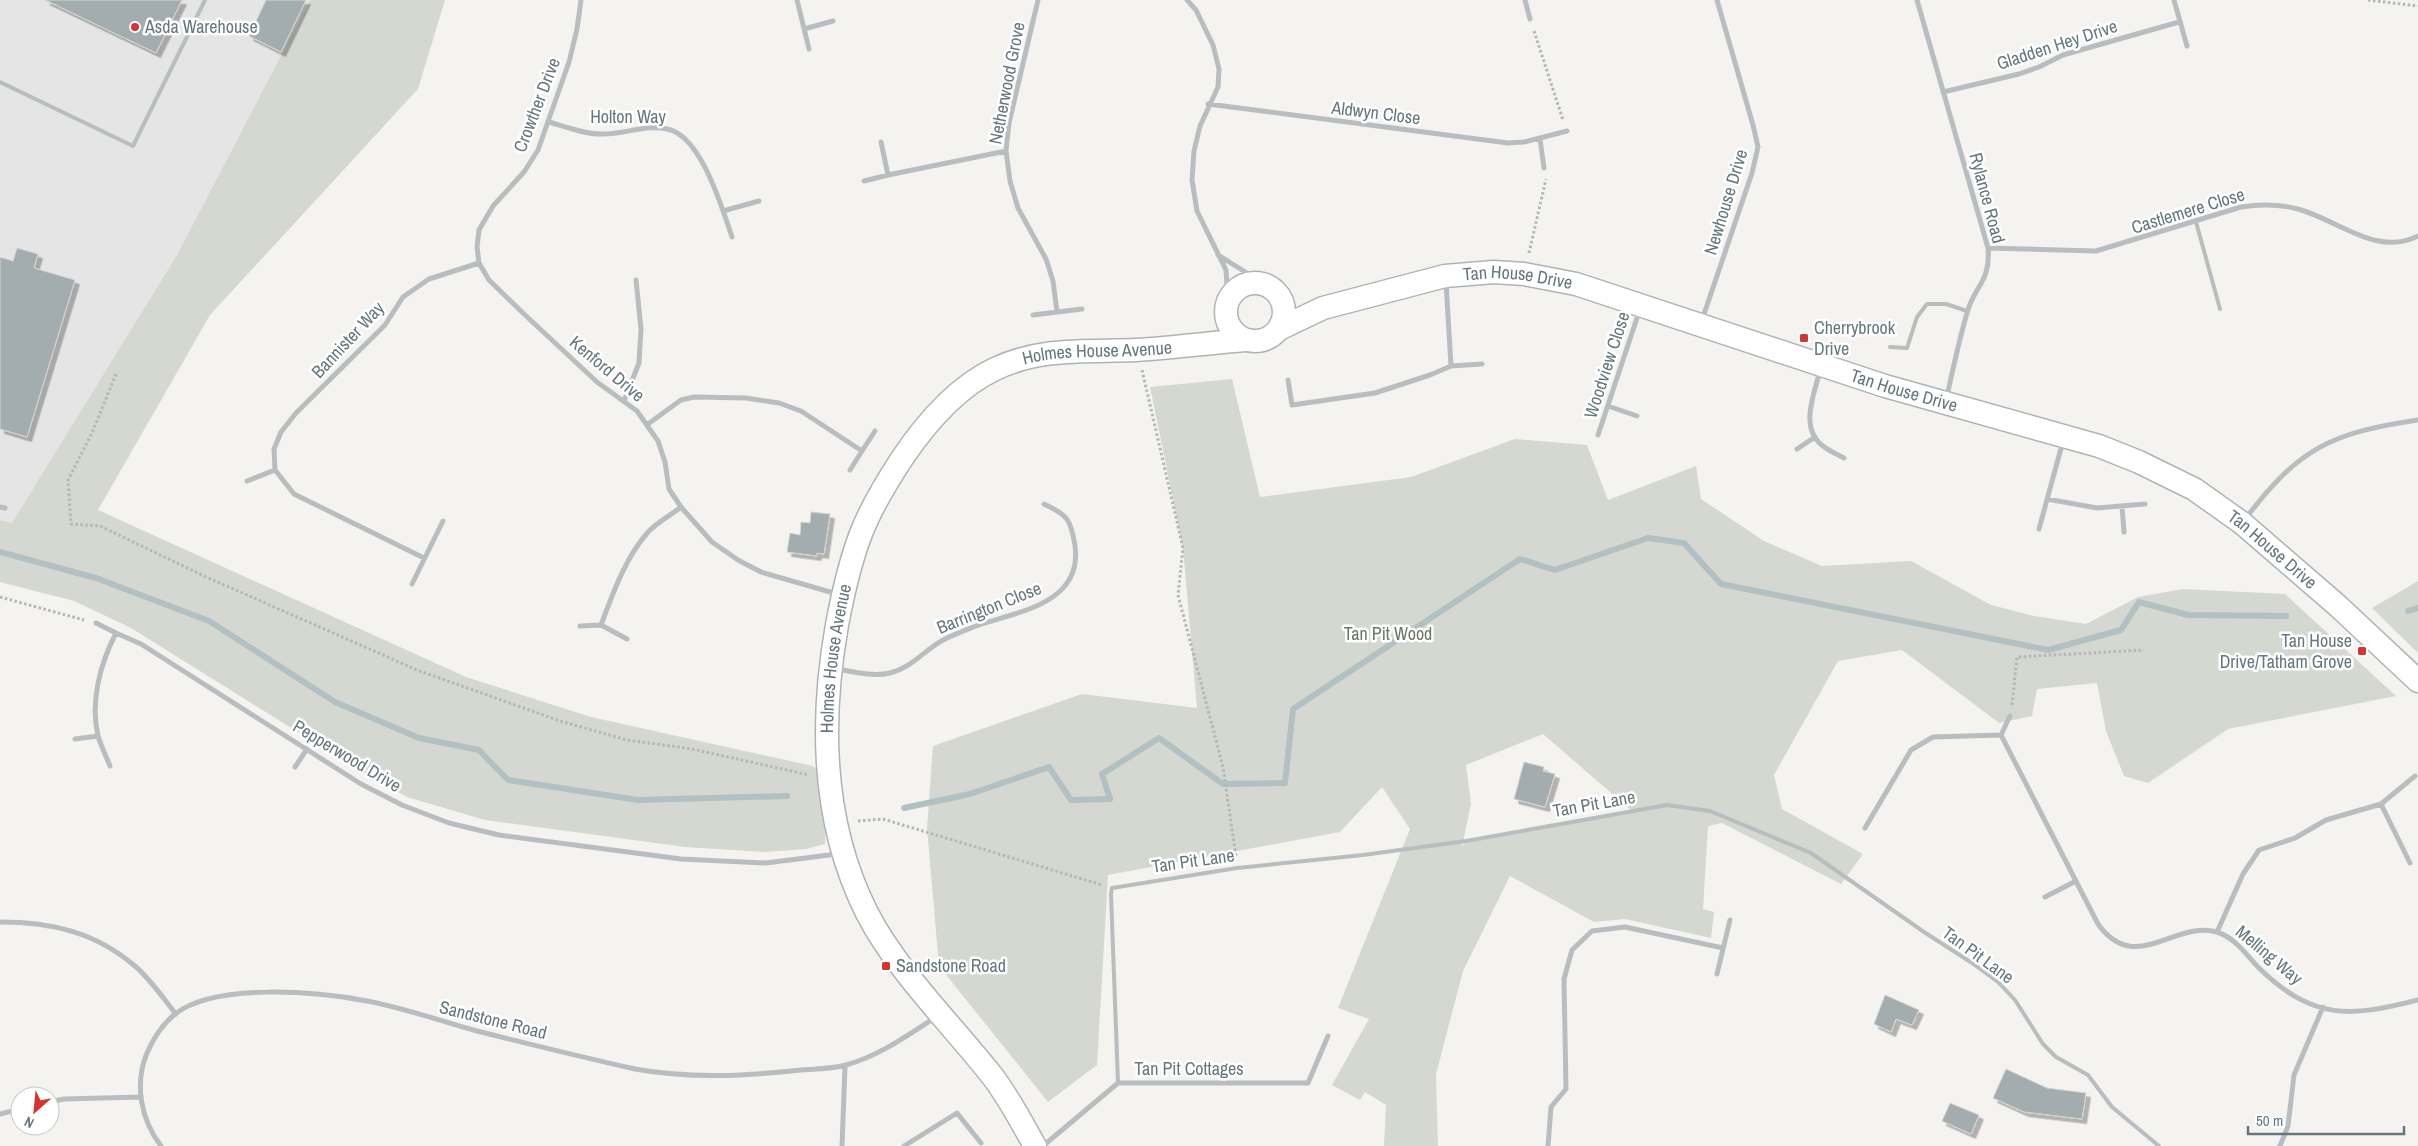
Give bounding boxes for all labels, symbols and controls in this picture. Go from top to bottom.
street label: Gladden Hey Drive [1993,13,2120,76]
place label: Asda Warehouse [144,14,258,39]
street label: Netherwood Grove [982,20,1031,146]
marker: Asda Warehouse [129,21,141,33]
street label: Crowther Drive [507,54,566,156]
street label: Aldwyn Close [1329,95,1422,130]
street label: Holton Way [590,104,666,129]
street label: Newhouse Drive [1698,146,1753,258]
street label: Rylance Road [1963,150,2012,246]
street label: Castlemere Close [2128,181,2248,240]
street label: Tan House Drive [1462,259,1575,295]
street label: Bannister Way [306,295,390,383]
street label: Woodview Close [1578,308,1635,421]
place label: Cherrybrook Drive [1814,315,1896,361]
street label: Kenford Drive [564,330,650,407]
marker: Cherrybrook Drive [1798,332,1810,344]
street label: Holmes House Avenue [1019,334,1173,370]
street label: Tan House Drive [1847,362,1960,418]
street label: Tan House Drive [2223,504,2323,594]
street label: Barrington Close [933,575,1045,640]
street label: Holmes House Avenue [814,582,857,733]
park label: Tan Pit Wood [1344,621,1432,646]
place label: Tan House Drive/Tatham Grove [2220,628,2352,674]
marker: Tan House Drive/Tatham Grove [2356,645,2368,657]
street label: Pepperwood Drive [288,713,406,798]
street label: Tan Pit Lane [1551,784,1637,823]
street label: Tan Pit Lane [1150,842,1236,879]
street label: Melling Way [2230,919,2309,991]
street label: Tan Pit Lane [1937,920,2019,989]
place label: Sandstone Road [896,953,1006,978]
marker: Sandstone Road [880,960,892,972]
street label: Sandstone Road [437,994,549,1045]
street label: Tan Pit Cottages [1134,1056,1244,1081]
north arrow [10,1086,60,1136]
scale bar [2248,1104,2404,1136]
text: 50 m [2256,1110,2283,1131]
text: N [21,1113,37,1132]

